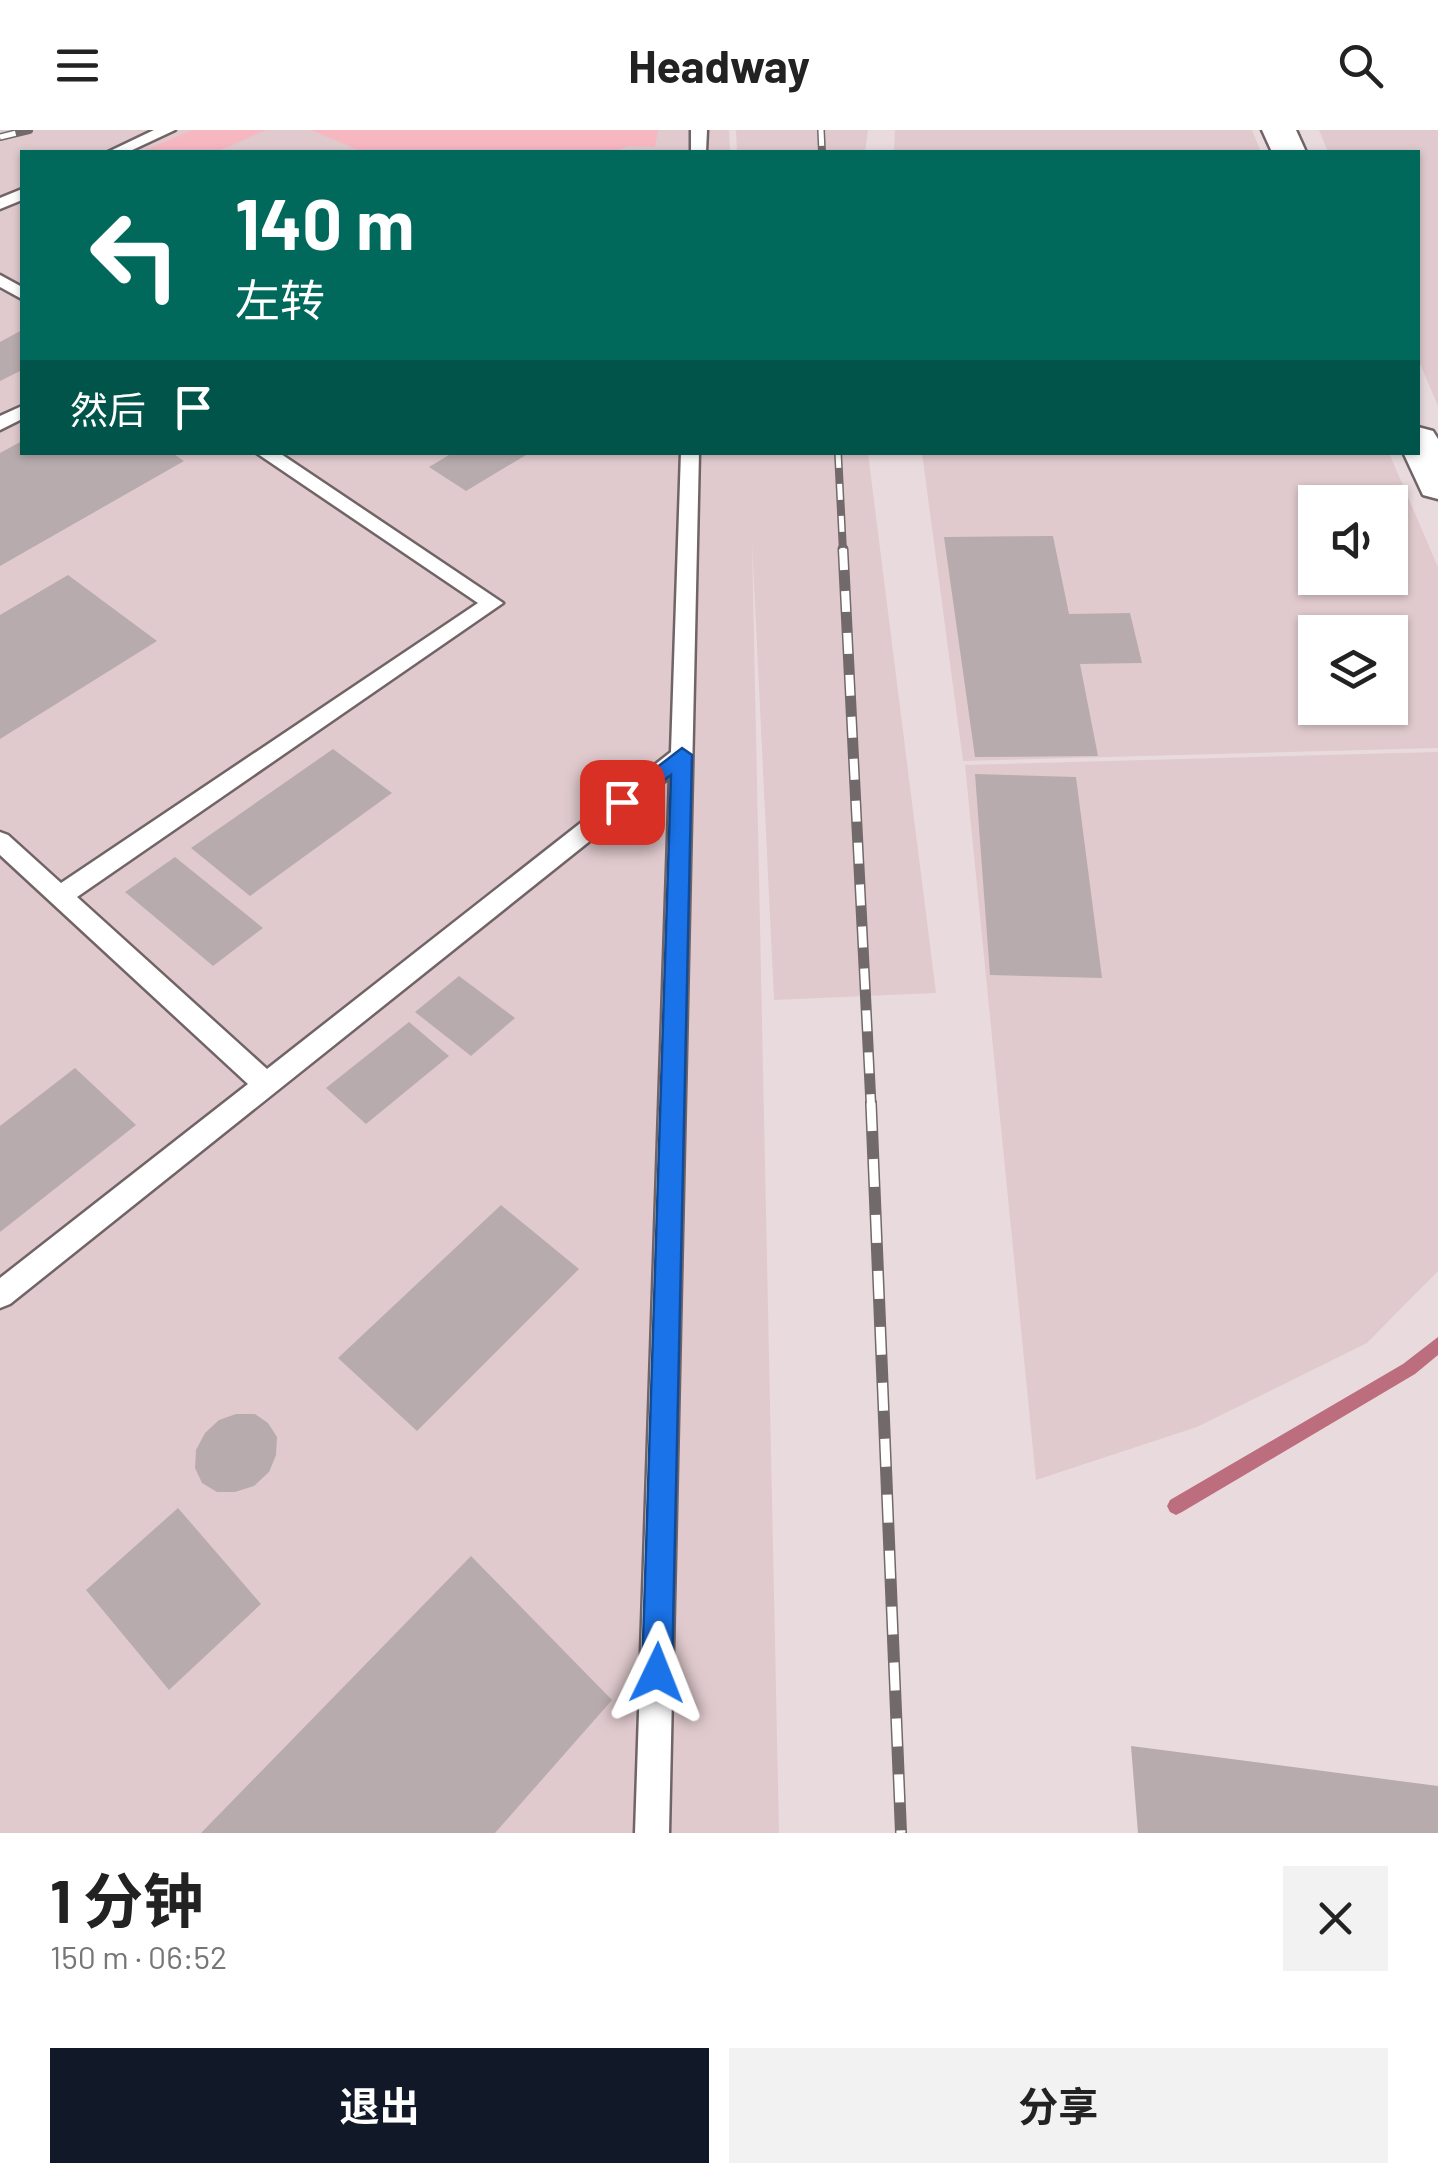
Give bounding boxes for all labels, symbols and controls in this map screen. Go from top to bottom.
icon: menu [50,38,105,93]
text: Headway [628,38,810,92]
icon: search [1333,38,1388,93]
text: 140 m [235,180,414,264]
icon: left [70,190,200,320]
text: 左转 [235,272,325,326]
icon: arrive [166,380,221,435]
text: 然后 [70,386,146,432]
map controls [1298,485,1408,725]
button: sound [1298,485,1408,595]
button: layers [1298,615,1408,725]
pin [580,760,665,845]
icon: arrive [595,775,650,830]
position arrow [605,1621,709,1725]
text: 1 分钟 [50,1863,203,1935]
button: close [1283,1866,1388,1971]
text: 150 m · 06:52 [50,1937,227,1975]
button: 退出 [50,2048,709,2163]
button: 分享 [729,2048,1388,2163]

